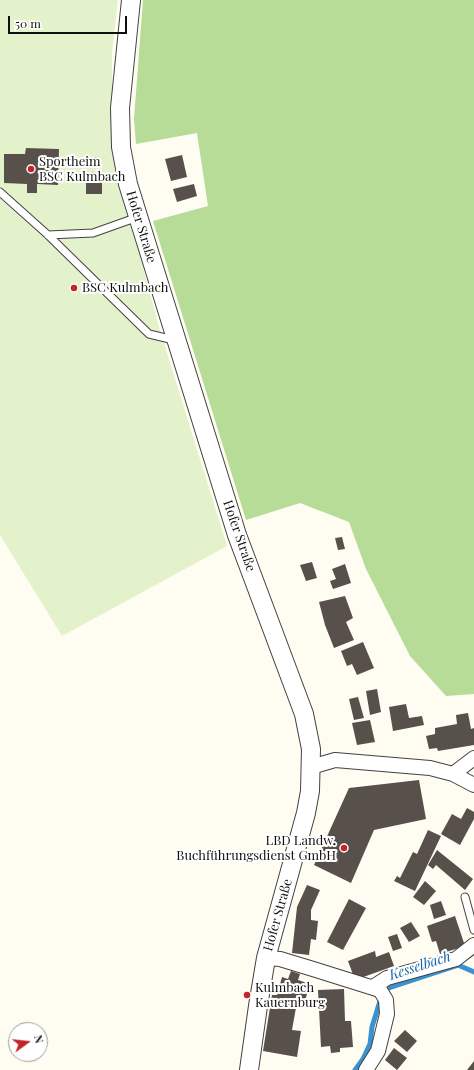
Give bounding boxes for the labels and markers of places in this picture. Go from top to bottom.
place label: Sportheim BSC Kulmbach [39,154,125,185]
marker: Sportheim BSC Kulmbach [26,164,36,174]
place label: BSC Kulmbach [82,280,168,296]
marker: BSC Kulmbach [69,283,79,293]
place label: LBD Landw. Buchführungsdienst GmbH [176,833,336,864]
marker: LBD Landw. Buchführungsdienst GmbH [339,843,349,853]
place label: Kulmbach Kauernburg [255,980,325,1011]
marker: Kulmbach Kauernburg [242,990,252,1000]

